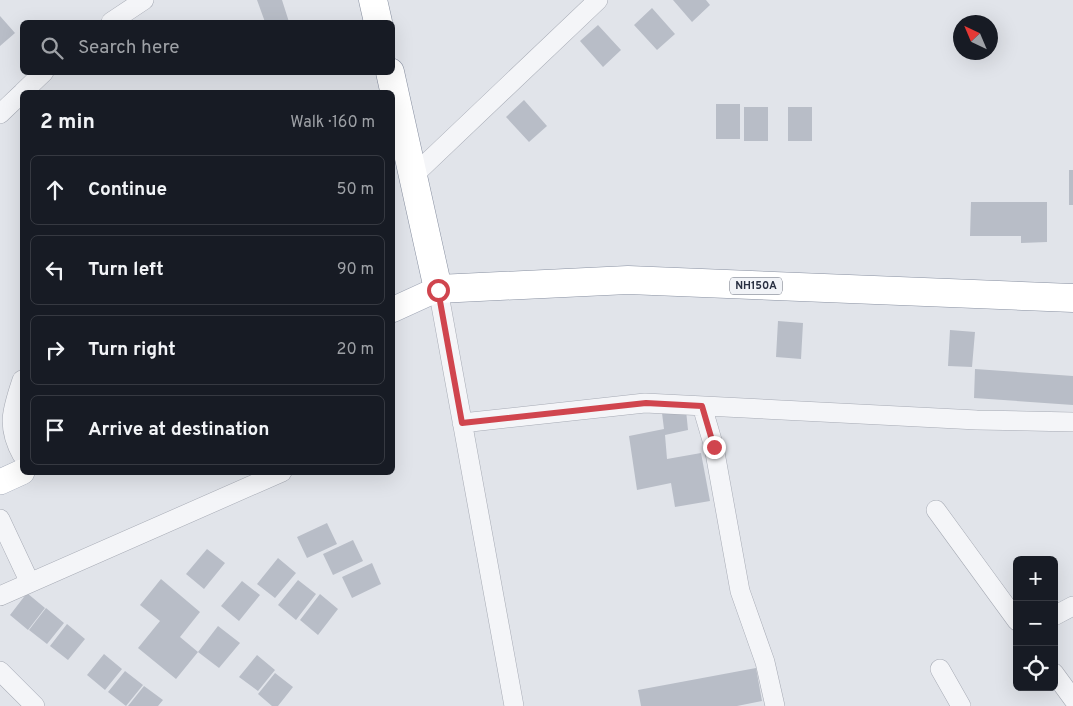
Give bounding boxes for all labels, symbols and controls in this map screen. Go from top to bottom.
north arrow [953,15,998,60]
search box [20,20,395,75]
icon: search [38,34,66,62]
text: Search here [78,36,180,60]
text: 2 min [40,109,95,136]
text: Walk · 160 m [290,113,375,133]
icon: ahead [41,176,69,204]
text: Continue [88,178,167,202]
text: 50 m [337,180,374,200]
icon: left [41,256,69,284]
text: Turn left [88,258,164,282]
text: 90 m [337,260,374,280]
road number: NH150A [730,278,782,294]
route start [427,279,450,302]
icon: right [41,336,69,364]
text: Turn right [88,338,176,362]
text: 20 m [337,340,374,360]
icon: arrive [41,416,69,444]
text: Arrive at destination [88,418,269,442]
route end [703,436,726,459]
map controls [1013,556,1058,691]
button: + [1013,556,1058,601]
button: − [1013,601,1058,646]
button: locate [1013,646,1058,691]

